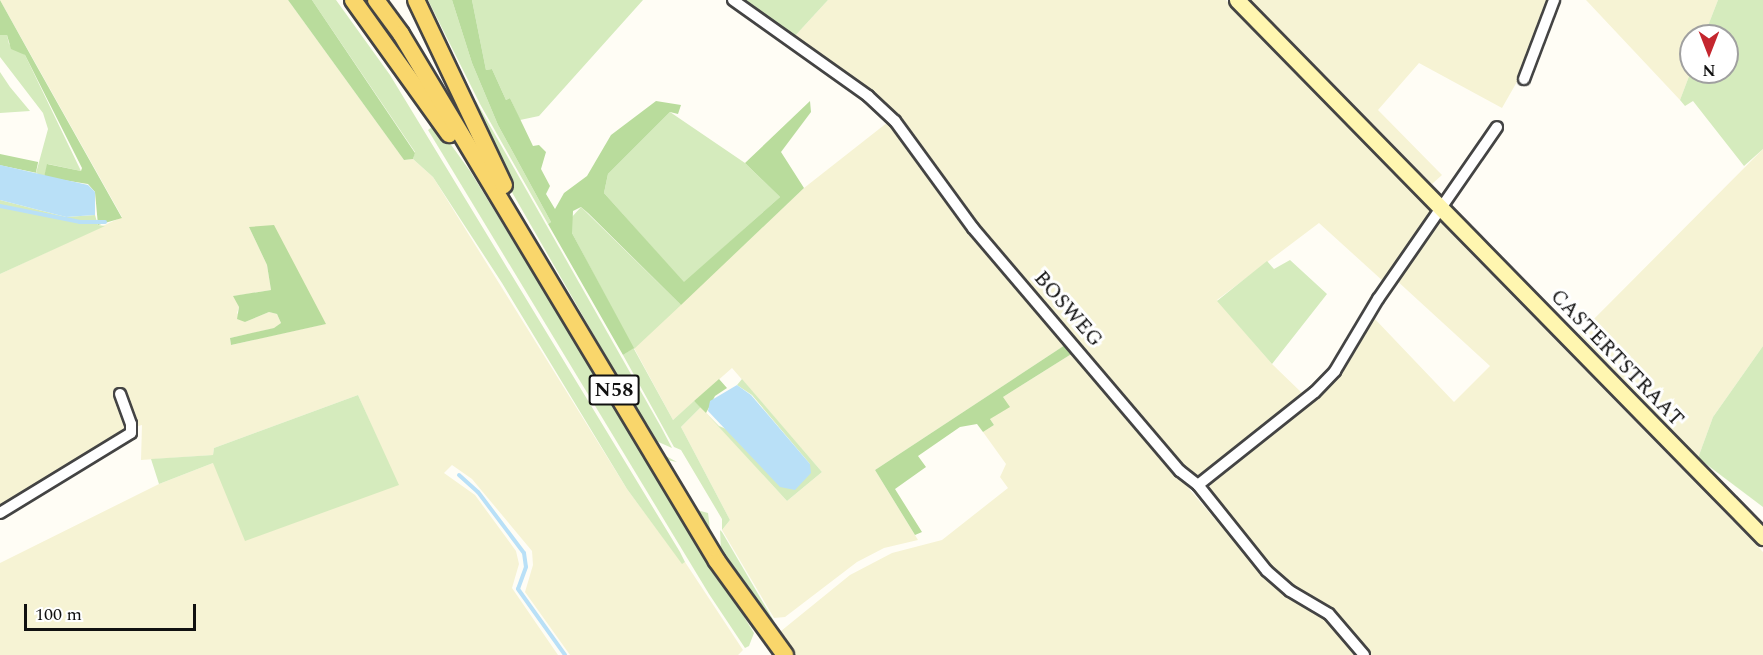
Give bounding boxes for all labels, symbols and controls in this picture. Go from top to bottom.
north arrow [1679,24,1739,84]
text: N [1702,58,1716,82]
street label: BOSWEG [1028,266,1108,352]
street label: CASTERTSTRAAT [1545,284,1689,432]
road number: N58 [588,373,640,407]
scale bar [27,592,200,630]
text: 100 m [35,601,82,628]

